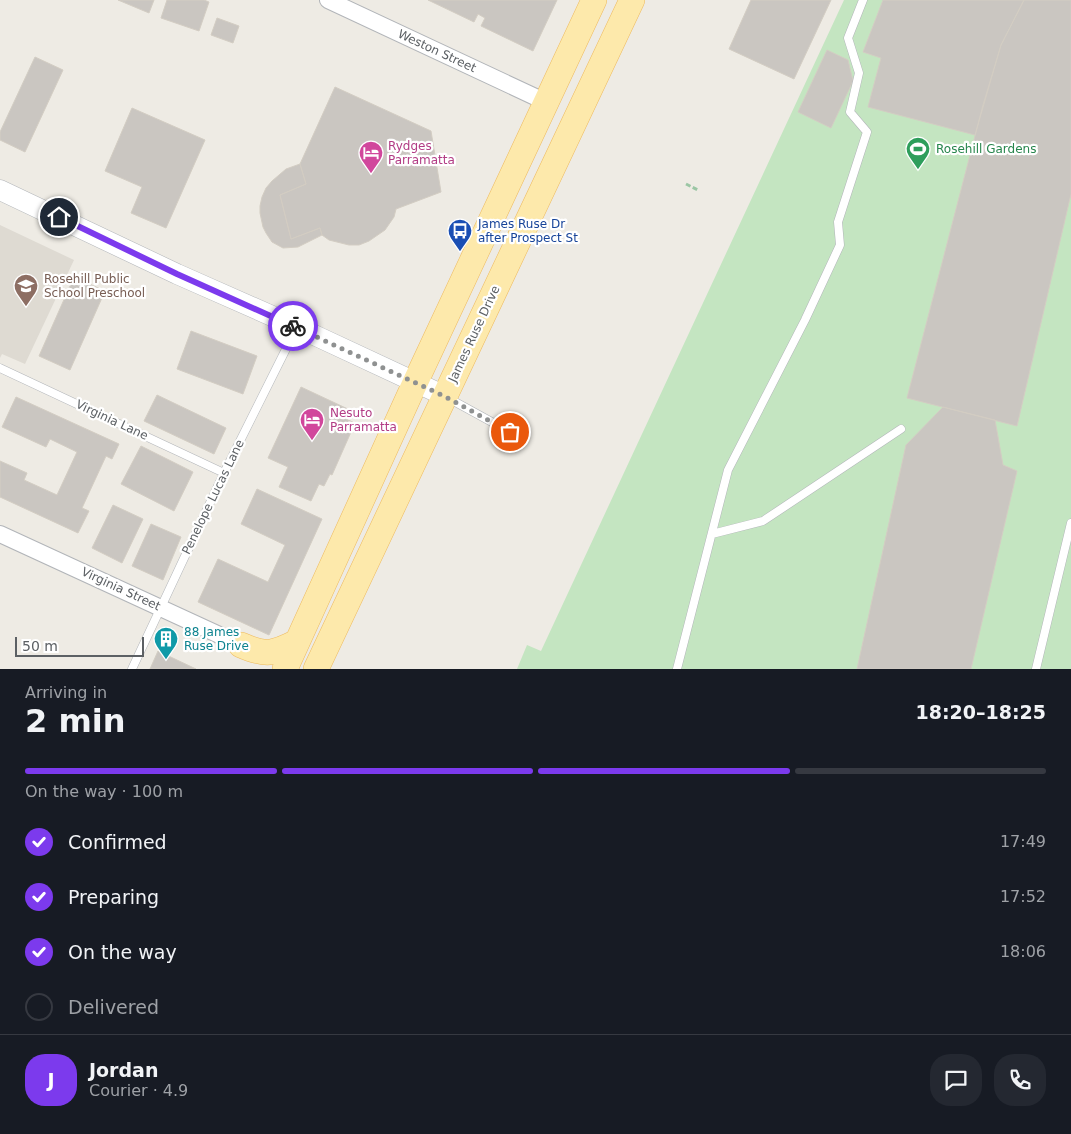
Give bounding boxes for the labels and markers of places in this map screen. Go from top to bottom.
sports icon: Rosehill Gardens [905,136,931,170]
place label: Rydges Parramatta [388,139,455,167]
hotel icon: Rydges Parramatta [358,140,384,174]
place label: Rosehill Gardens [936,142,1036,156]
pin [38,196,80,238]
place label: James Ruse Dr after Prospect St [477,217,578,245]
bus stop icon: James Ruse Dr after Prospect St [447,218,473,252]
place label: Rosehill Public School Preschool [44,272,145,300]
school or university icon: Rosehill Public School Preschool [13,273,39,307]
place label: Nesuto Parramatta [330,406,397,434]
hotel icon: Nesuto Parramatta [299,407,325,441]
pin [489,411,531,453]
place label: 88 James Ruse Drive [184,625,249,653]
building icon: 88 James Ruse Drive [153,626,179,660]

